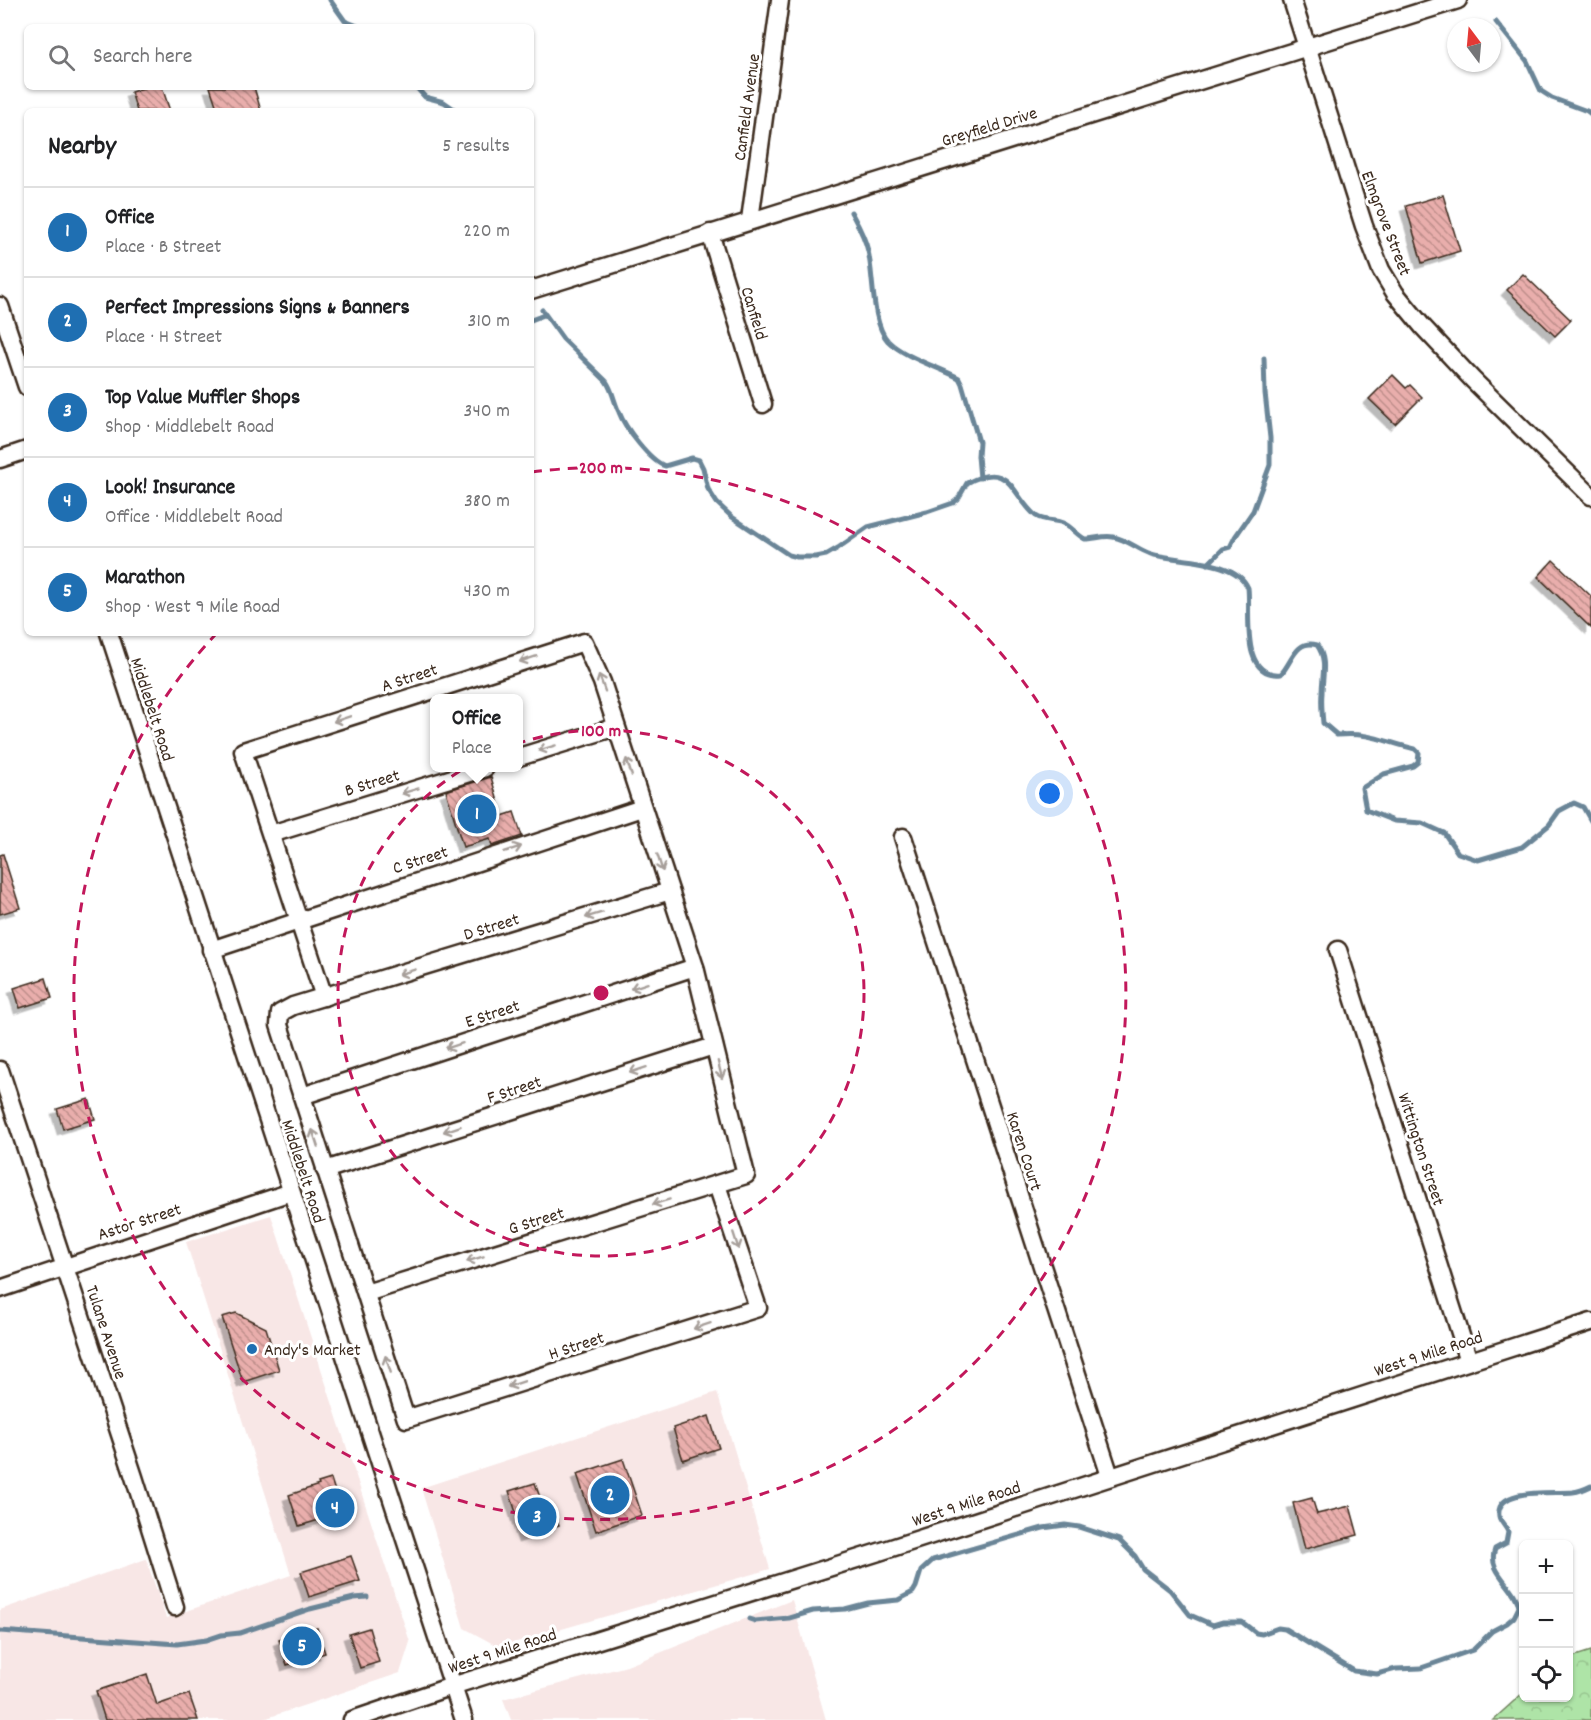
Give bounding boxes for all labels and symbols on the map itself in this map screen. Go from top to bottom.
north arrow [1447,18,1501,72]
street label: Canfield Avenue [729,52,768,163]
street label: Greyfield Drive [939,102,1041,155]
street label: Elmgrove Street [1353,168,1416,280]
street label: Canfield [733,284,773,344]
text: 200 m [579,457,623,482]
street label: Middlebelt Road [122,655,179,765]
one-way arrow [519,655,538,666]
street label: A Street [378,658,441,700]
one-way arrow [595,675,606,693]
one-way arrow [333,714,352,725]
text: 100 m [581,720,621,745]
one-way arrow [538,743,557,754]
one-way arrow [623,758,634,777]
street label: B Street [342,764,404,805]
your location [1035,779,1064,808]
one-way arrow [401,786,420,797]
pin: 1 [458,792,496,836]
street label: C Street [390,841,452,882]
one-way arrow [503,843,522,854]
one-way arrow [655,853,666,872]
street label: D Street [461,908,523,949]
one-way arrow [585,910,604,921]
one-way arrow [398,967,417,978]
one-way arrow [630,981,649,992]
centre of rings [591,983,611,1003]
street label: E Street [462,995,524,1036]
one-way arrow [445,1041,464,1052]
one-way arrow [714,1061,726,1080]
one-way arrow [629,1065,648,1076]
street label: F Street [484,1071,546,1112]
street label: Wittington Street [1390,1090,1450,1210]
street label: Karen Court [998,1109,1047,1195]
street label: Middlebelt Road [273,1117,330,1227]
one-way arrow [443,1125,462,1136]
one-way arrow [309,1129,320,1148]
one-way arrow [652,1197,671,1208]
street label: Astor Street [95,1198,185,1249]
street label: G Street [506,1202,568,1243]
one-way arrow [731,1231,742,1249]
one-way arrow [466,1255,485,1266]
street label: Tulane Avenue [78,1283,132,1383]
one-way arrow [693,1321,712,1332]
street label: West 9 Mile Road [1371,1326,1486,1385]
street label: H Street [546,1327,608,1368]
place label: Andy's Market [264,1339,361,1364]
marker: Andy's Market [245,1342,259,1356]
one-way arrow [382,1354,393,1373]
one-way arrow [507,1380,526,1391]
pin: 2 [590,1472,630,1518]
street label: West 9 Mile Road [909,1476,1024,1535]
pin: 4 [316,1486,354,1530]
pin: 3 [518,1494,556,1540]
street label: West 9 Mile Road [445,1623,560,1682]
pin: 5 [282,1624,322,1668]

